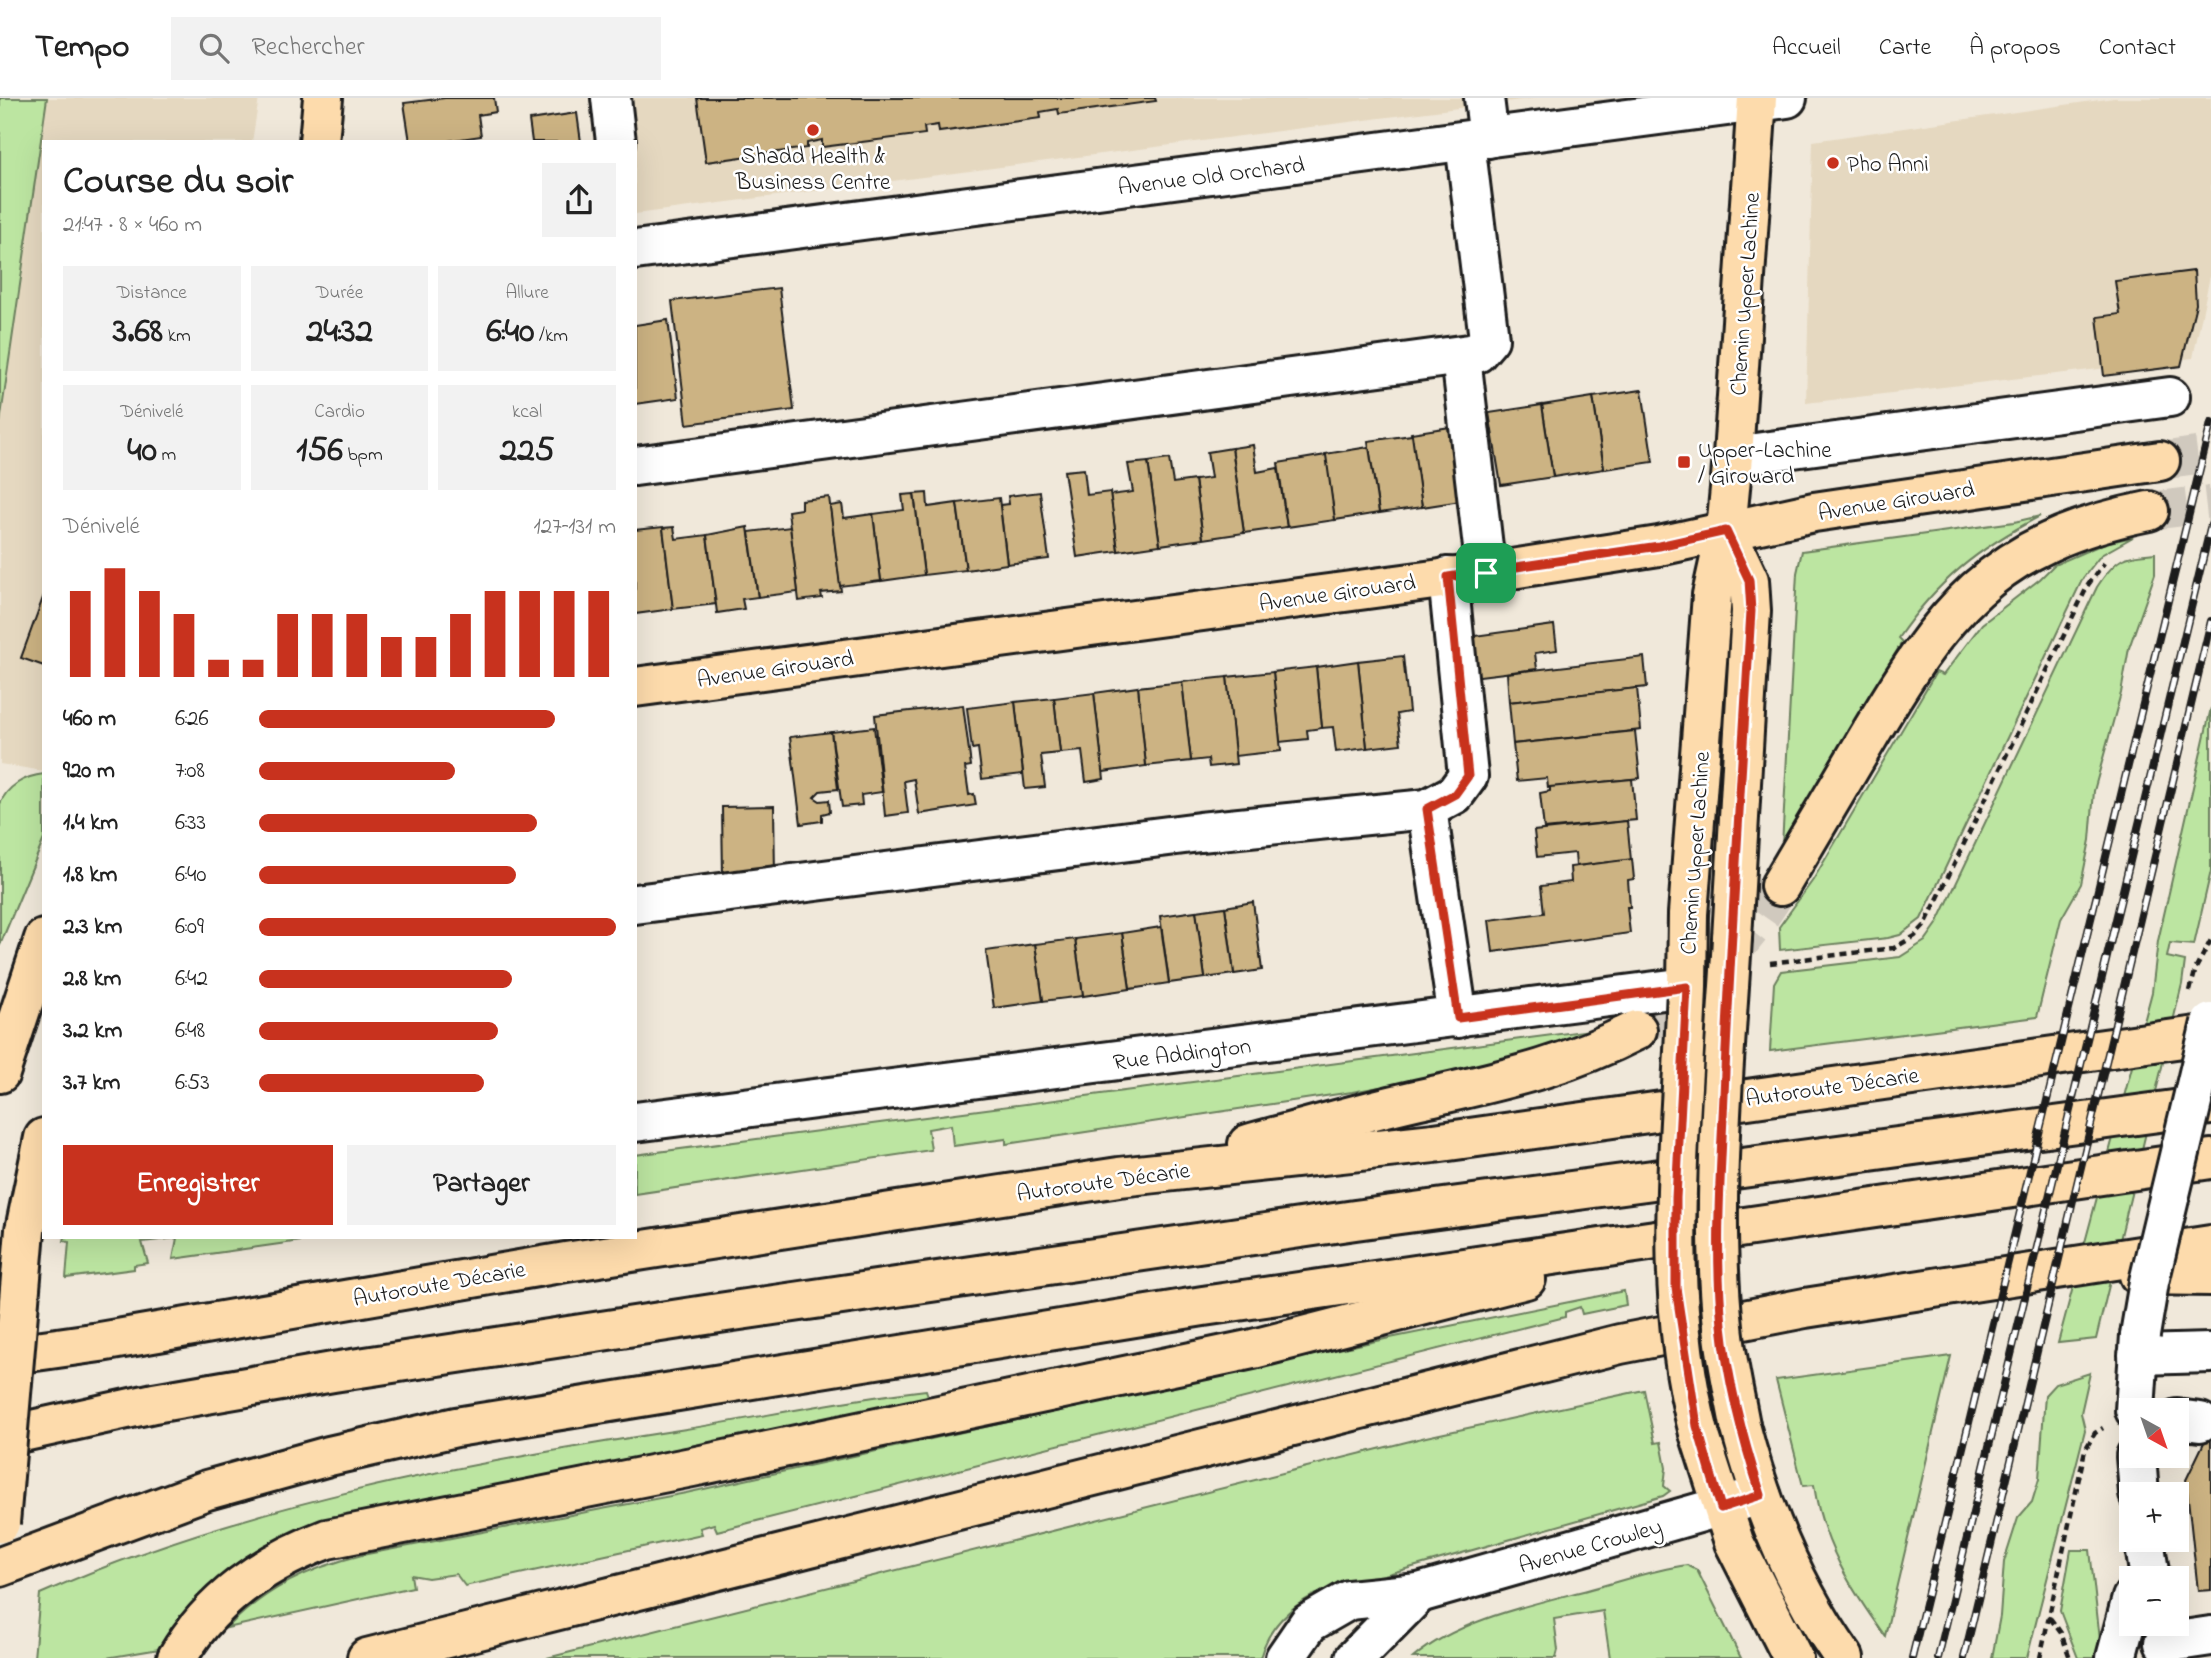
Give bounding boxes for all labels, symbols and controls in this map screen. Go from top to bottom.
search box [171,17,661,80]
text: Tempo [35,24,129,72]
icon: search [195,29,233,67]
text: Rechercher [251,29,365,67]
text: Accueil [1772,31,1841,66]
text: Carte [1879,31,1931,66]
text: À propos [1969,31,2061,66]
text: Contact [2099,31,2176,66]
marker: Shadd Health & Business Centre [805,122,821,138]
place label: Shadd Health & Business Centre [735,141,891,200]
place label: Pho Anni [1847,149,1929,182]
street label: Avenue Old Orchard [1116,150,1307,205]
text: Course du soir [63,155,293,211]
marker: Pho Anni [1825,155,1841,171]
button: share [542,163,616,237]
street label: Chemin Upper Lachine [1723,191,1770,397]
text: 21:47 · 8 × 460 m [63,209,202,242]
text: Distance [117,280,187,307]
text: Durée [316,280,363,307]
text: Allure [506,280,549,307]
text: 3.68 [113,307,163,358]
text: 24:32 [306,307,373,358]
text: 6:40 [486,307,534,358]
text: km [163,323,191,350]
text: /km [534,323,568,350]
text: Dénivelé [120,399,184,426]
text: Cardio [314,399,365,426]
text: kcal [512,399,542,426]
text: 40 [127,426,157,477]
text: 156 [296,426,343,477]
text: 225 [500,426,555,477]
place label: Upper-Lachine / Girouard [1698,435,1832,494]
text: m [157,442,176,469]
text: bpm [343,442,383,469]
marker: Upper-Lachine / Girouard [1676,454,1692,470]
street label: Avenue Girouard [1816,474,1977,531]
text: Dénivelé [63,511,140,544]
text: 127–131 m [533,511,616,544]
pin [1456,543,1516,603]
icon: arrive [1467,554,1505,592]
street label: Avenue Girouard [1257,567,1418,622]
street label: Avenue Girouard [695,643,856,698]
text: 460 m [63,703,116,736]
text: 6:26 [175,703,209,736]
street label: Chemin Upper Lachine [1673,750,1720,956]
text: 920 m [63,755,115,788]
text: 7:08 [175,755,205,788]
text: 1.4 km [63,807,118,840]
text: 6:33 [175,807,206,840]
text: 1.8 km [63,859,117,892]
text: 6:40 [175,859,207,892]
text: 2.3 km [63,911,122,944]
text: 6:09 [175,911,204,944]
text: 2.8 km [63,963,121,996]
text: 6:42 [175,963,208,996]
text: 3.2 km [63,1015,122,1048]
text: 6:48 [175,1015,205,1048]
street label: Rue Addington [1111,1031,1253,1081]
street label: Autoroute Décarie [1744,1060,1922,1117]
text: 3.7 km [63,1067,120,1100]
text: 6:53 [175,1067,210,1100]
button: Enregistrer [63,1145,333,1225]
button: Partager [347,1145,616,1225]
street label: Autoroute Décarie [1015,1155,1193,1212]
street label: Autoroute Décarie [351,1254,529,1317]
north arrow [2119,1398,2189,1468]
map controls [2119,1398,2189,1636]
button: + [2119,1482,2189,1552]
street label: Avenue Crowley [1515,1511,1667,1586]
button: − [2119,1566,2189,1636]

